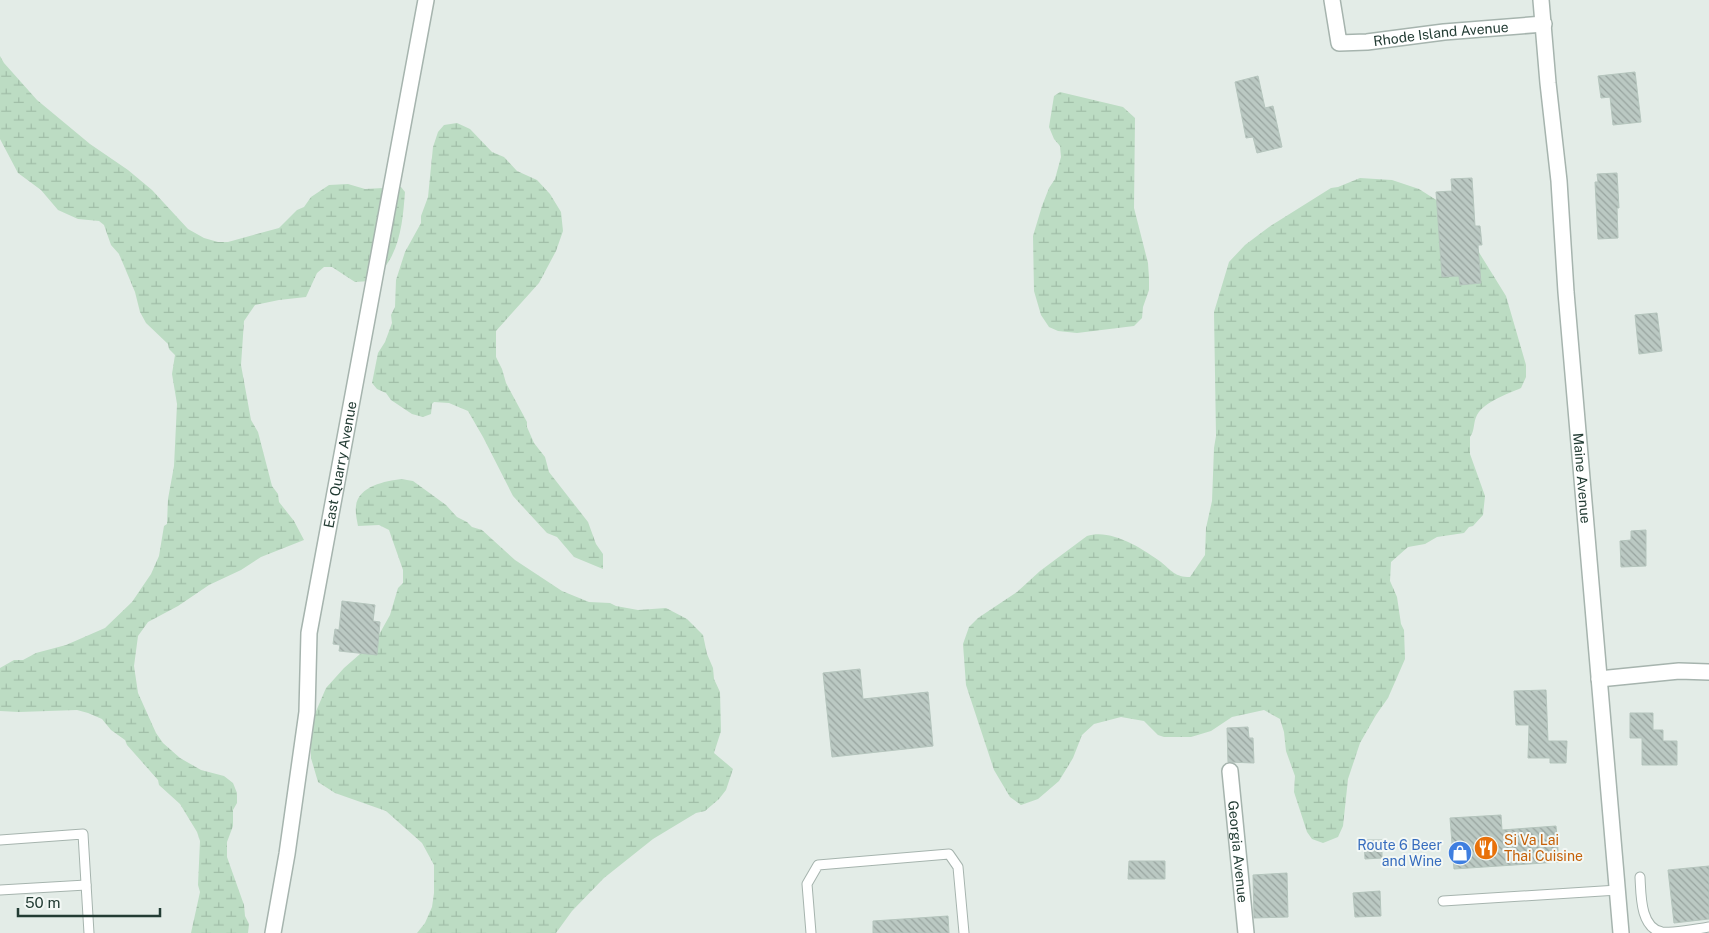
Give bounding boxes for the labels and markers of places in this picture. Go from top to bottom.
place label: Si Va Lai Thai Cuisine [1504,832,1583,864]
restaurant icon: Si Va Lai Thai Cuisine [1473,835,1499,861]
place label: Route 6 Beer and Wine [1357,837,1442,869]
shop icon: Route 6 Beer and Wine [1447,840,1473,866]

